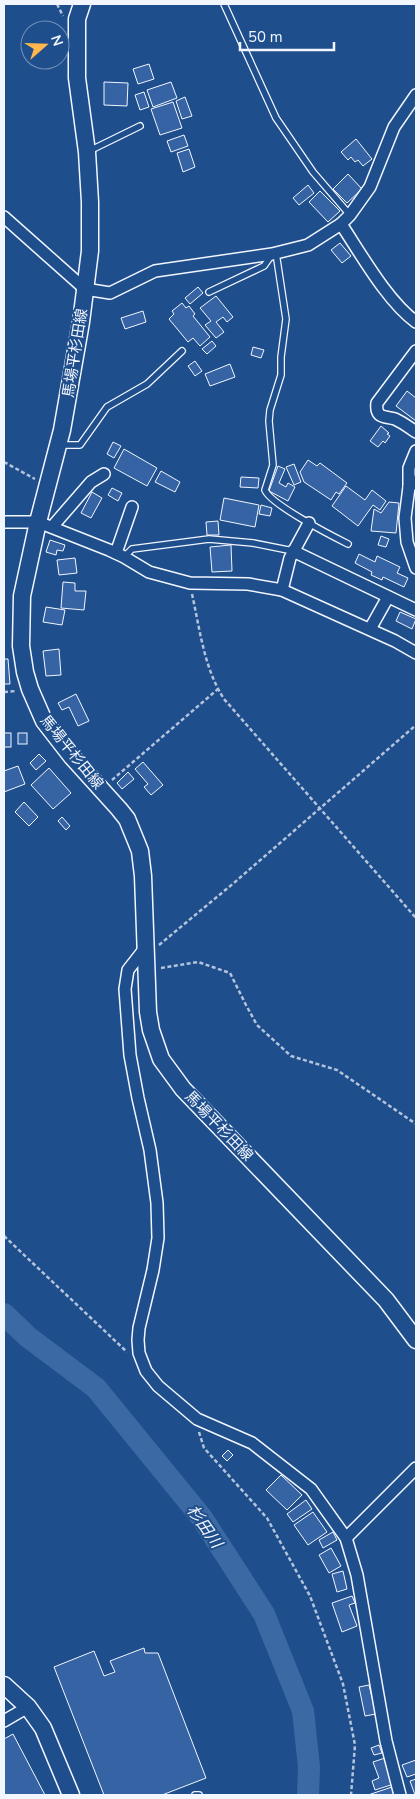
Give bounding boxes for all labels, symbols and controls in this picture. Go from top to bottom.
north arrow [20,20,70,70]
scale bar [240,20,334,52]
text: 50 m [248,27,283,47]
text: N [46,33,67,49]
street label: 馬場平杉田線 [58,307,92,399]
street label: 馬場平杉田線 [36,711,108,793]
street label: 馬場平杉田線 [181,1087,257,1165]
water label: 杉田川 [181,1501,228,1554]

